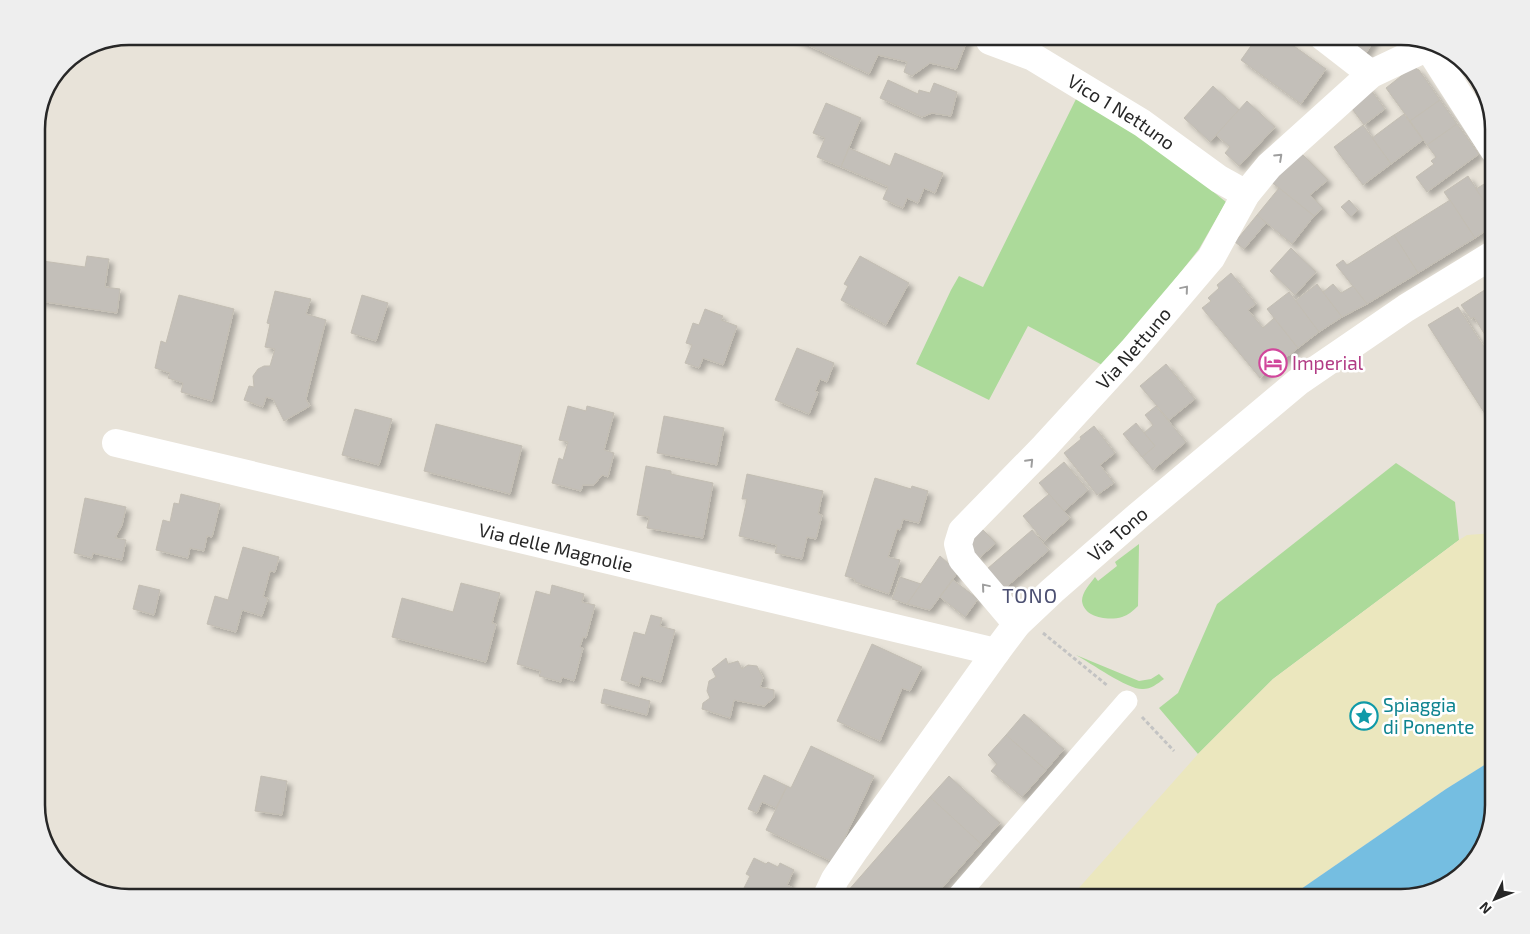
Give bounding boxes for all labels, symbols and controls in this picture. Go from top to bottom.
street label: Vico 1 Nettuno [1064,69,1180,154]
one-way arrow [1273,154,1282,163]
one-way arrow [1179,285,1188,294]
street label: Via Nettuno [1091,302,1175,394]
hotel icon: Imperial [1258,348,1288,378]
place label: Imperial [1292,351,1364,374]
one-way arrow [1024,459,1033,468]
street label: Via Tono [1082,501,1152,566]
street label: Via delle Magnolie [476,518,635,576]
district label: TONO [1002,583,1058,607]
one-way arrow [983,584,991,593]
place label: Spiaggia di Ponente [1383,693,1474,738]
place icon: Spiaggia di Ponente [1349,701,1379,731]
north arrow [1470,874,1520,924]
text: N [1475,899,1495,918]

